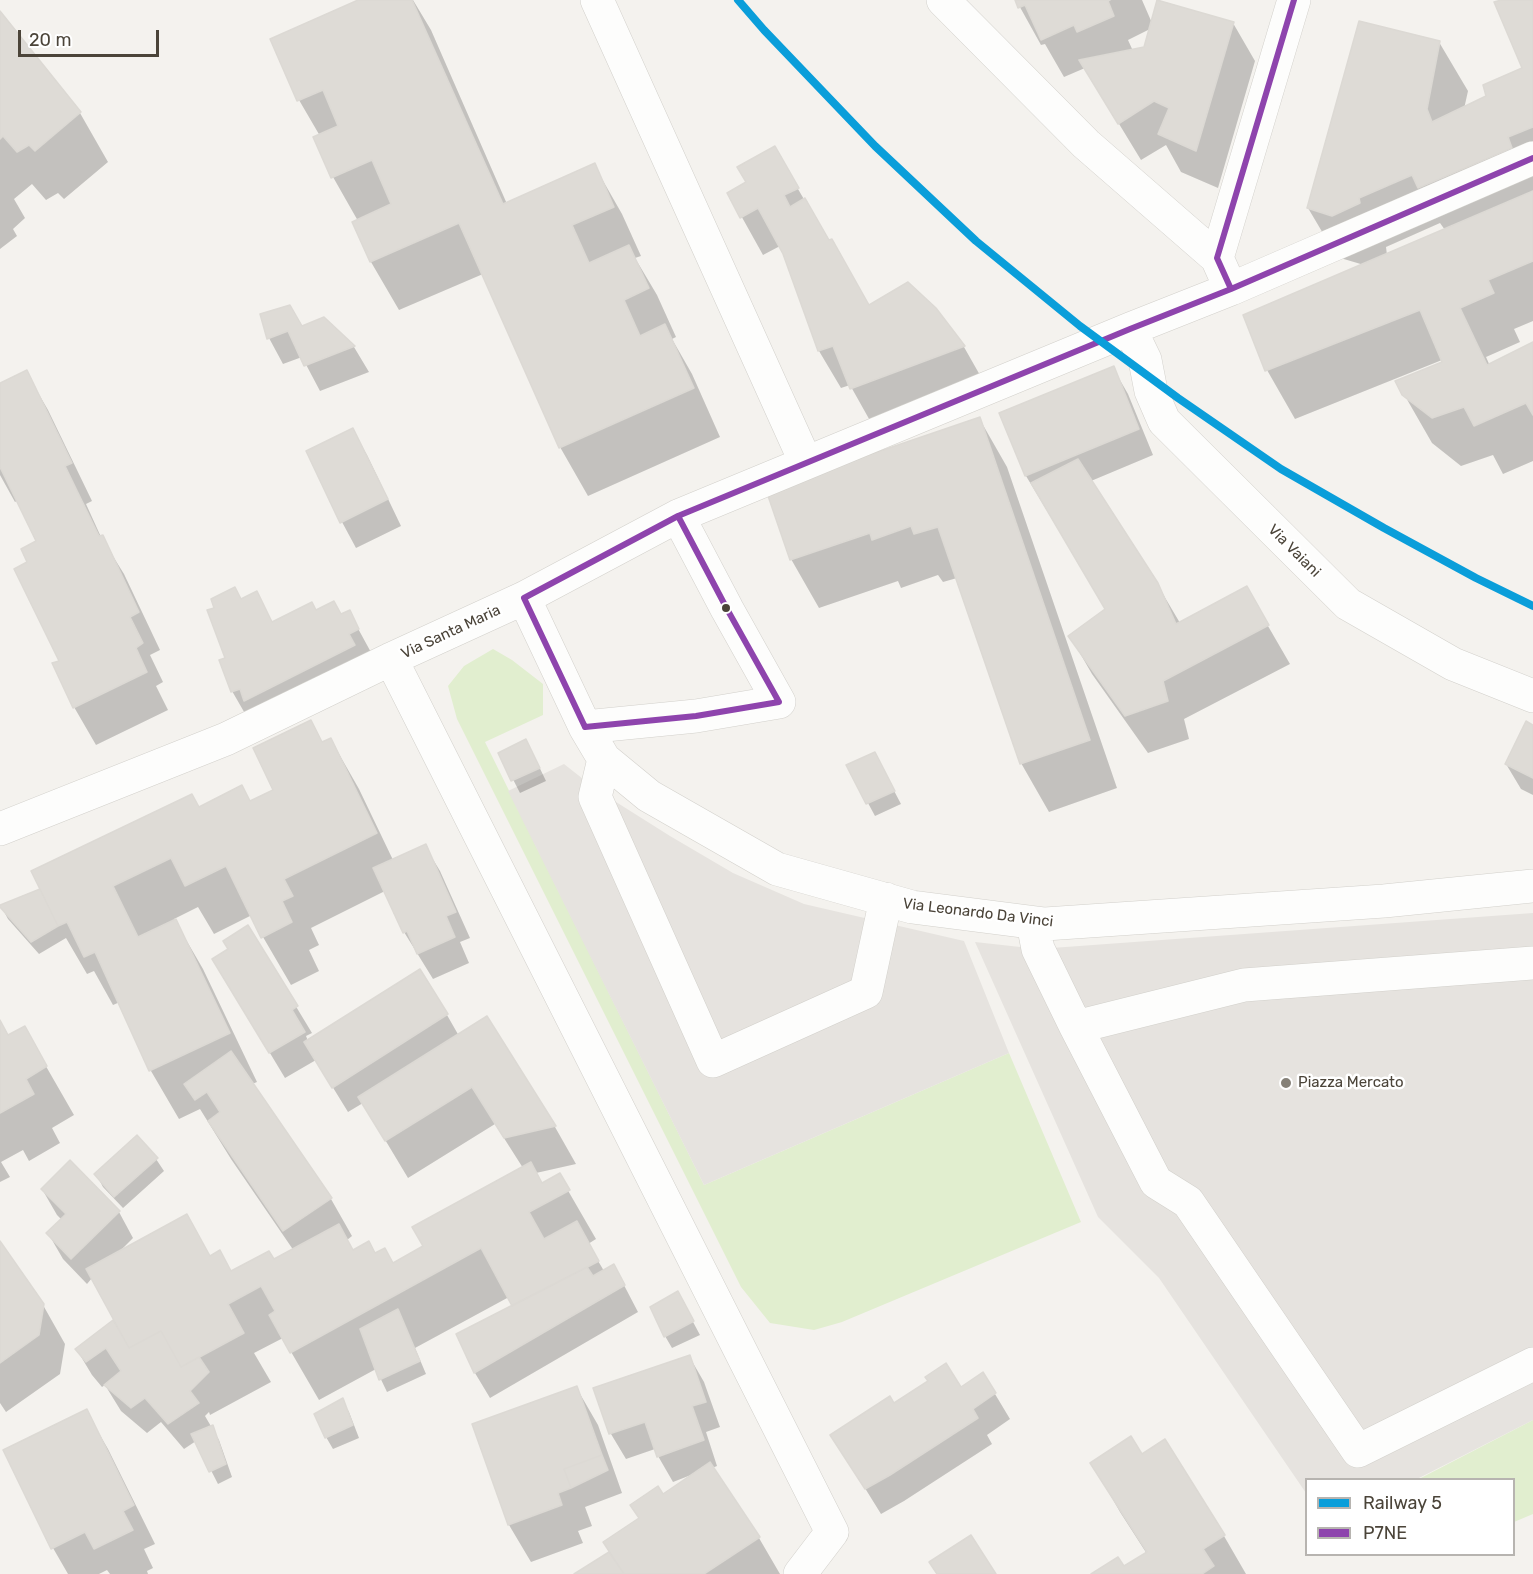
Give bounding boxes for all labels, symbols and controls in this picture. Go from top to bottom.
scale bar [21,18,162,56]
text: 20 m [29,29,71,51]
street label: Via Vaiani [1264,521,1324,581]
street label: Via Santa Maria [398,601,504,663]
unlabelled marker [720,602,732,614]
street label: Via Leonardo Da Vinci [902,895,1054,931]
place label: Piazza Mercato [1298,1074,1404,1092]
marker: Piazza Mercato [1279,1076,1293,1090]
legend [1305,1478,1515,1556]
text: Railway 5 [1363,1492,1442,1514]
text: P7NE [1363,1522,1407,1544]

